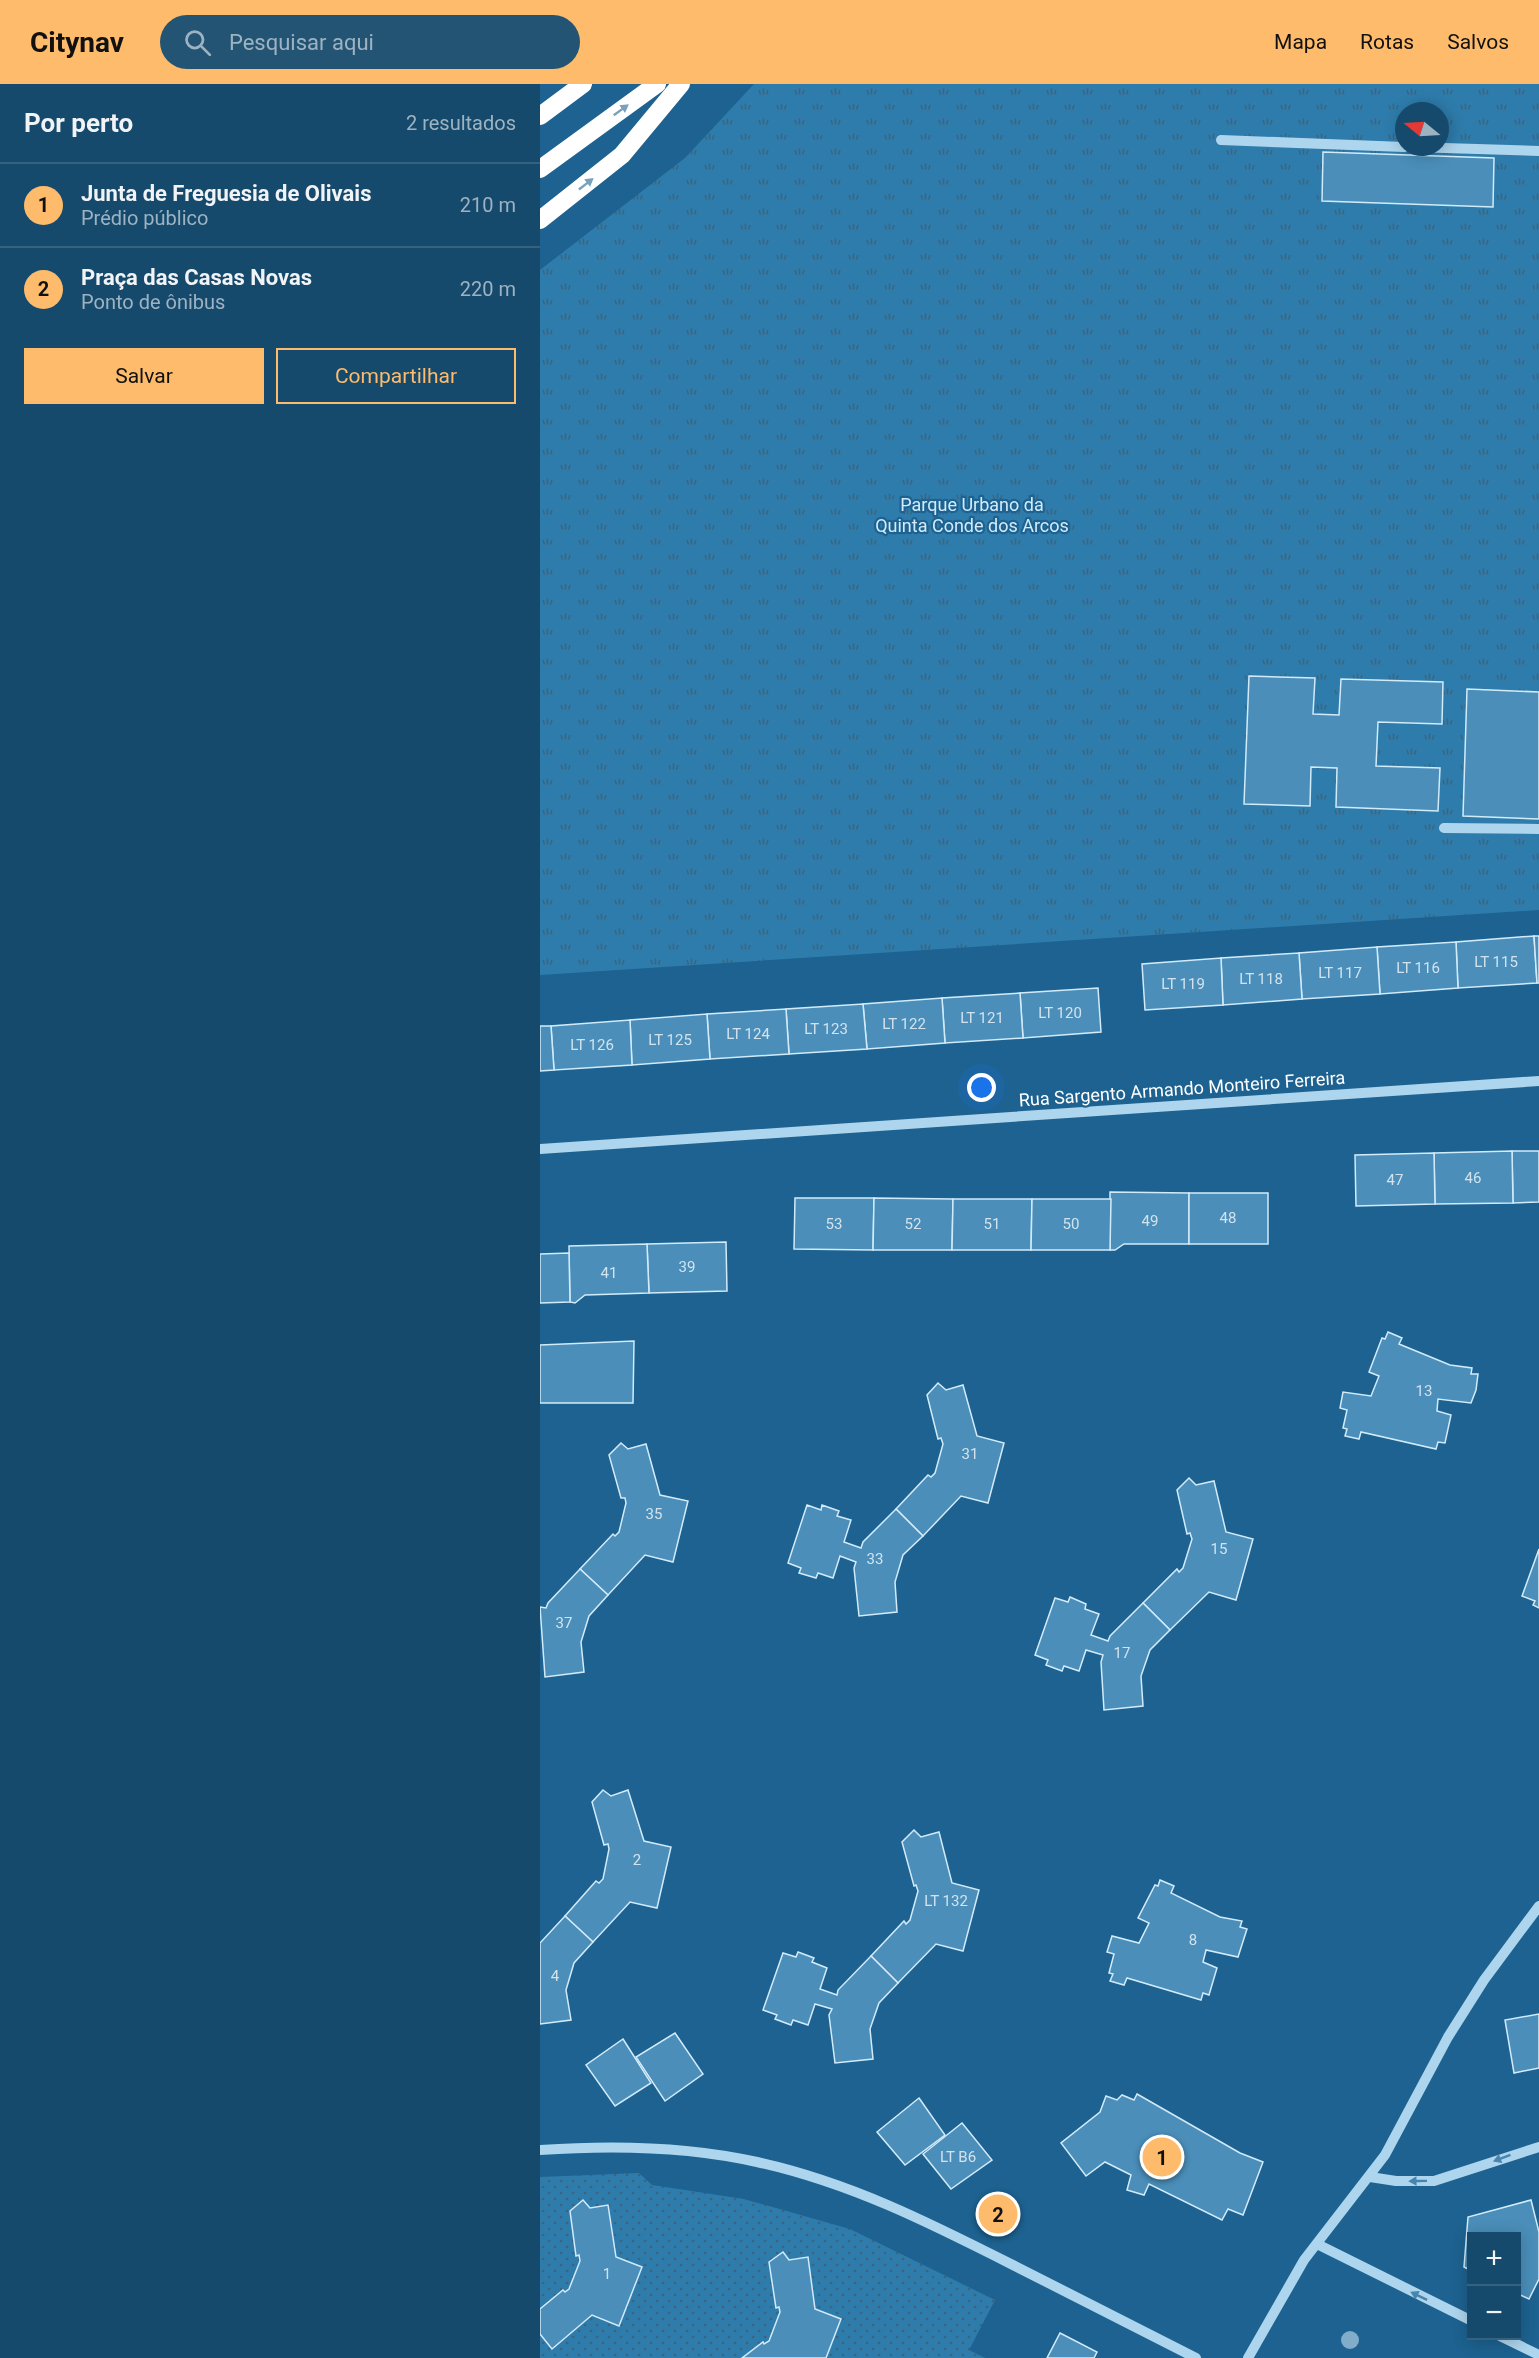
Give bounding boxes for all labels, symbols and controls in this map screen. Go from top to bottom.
search box [160,15,580,69]
text: Citynav [30,26,124,59]
icon: search [181,26,214,59]
text: Pesquisar aqui [229,30,374,55]
text: Mapa [1274,30,1327,54]
text: Rotas [1360,30,1414,54]
text: Salvos [1447,30,1509,54]
north arrow [1395,102,1449,156]
one-way arrow [613,104,629,116]
text: Por perto [24,108,133,138]
text: 2 resultados [406,111,516,135]
one-way arrow [578,177,594,190]
text: Junta de Freguesia de Olivais [81,181,371,206]
text: 1 [38,193,49,217]
text: 210 m [460,193,516,217]
text: Prédio público [81,206,208,230]
text: Praça das Casas Novas [81,265,312,290]
text: 2 [38,277,49,301]
text: 220 m [460,277,516,301]
text: Ponto de ônibus [81,290,225,314]
button: Salvar [24,348,264,404]
button: Compartilhar [276,348,516,404]
park label: Parque Urbano da Quinta Conde dos Arcos [875,494,1069,536]
house number: LT 115 [1474,953,1518,971]
house number: LT 116 [1396,959,1440,977]
house number: LT 117 [1318,964,1362,982]
house number: LT 118 [1239,970,1283,988]
house number: LT 119 [1161,975,1205,993]
house number: LT 120 [1038,1004,1082,1022]
house number: LT 121 [960,1009,1004,1027]
house number: LT 122 [882,1015,926,1033]
house number: LT 123 [804,1020,848,1038]
house number: LT 124 [726,1025,770,1043]
house number: LT 125 [648,1031,692,1049]
house number: LT 126 [570,1036,614,1054]
street label: Rua Sargento Armando Monteiro Ferreira [1018,1067,1346,1110]
your location [967,1073,996,1102]
house number: 46 [1465,1169,1481,1187]
house number: 47 [1387,1171,1403,1189]
house number: 48 [1220,1209,1236,1227]
house number: 49 [1142,1212,1158,1230]
house number: 53 [826,1215,842,1233]
house number: 52 [905,1215,921,1233]
house number: 51 [984,1215,1000,1233]
house number: 50 [1063,1215,1079,1233]
house number: 39 [679,1258,695,1276]
house number: 41 [601,1264,617,1282]
house number: 13 [1416,1382,1432,1400]
house number: 31 [962,1445,978,1463]
house number: 35 [646,1505,662,1523]
house number: 15 [1211,1540,1227,1558]
house number: 33 [867,1550,883,1568]
house number: 37 [556,1614,572,1632]
house number: 17 [1114,1644,1130,1662]
house number: 2 [633,1851,641,1869]
house number: LT 132 [924,1892,968,1910]
house number: 8 [1189,1931,1197,1949]
house number: 4 [551,1967,560,1985]
pin: 1 [1142,2134,1182,2180]
house number: LT B6 [940,2148,976,2166]
one-way arrow [1492,2154,1510,2164]
one-way arrow [1409,2176,1428,2186]
pin: 2 [978,2192,1018,2236]
map controls [1467,2232,1521,2340]
button: + [1467,2232,1521,2286]
house number: 1 [603,2265,611,2283]
button: − [1467,2286,1521,2340]
one-way arrow [1410,2291,1428,2301]

